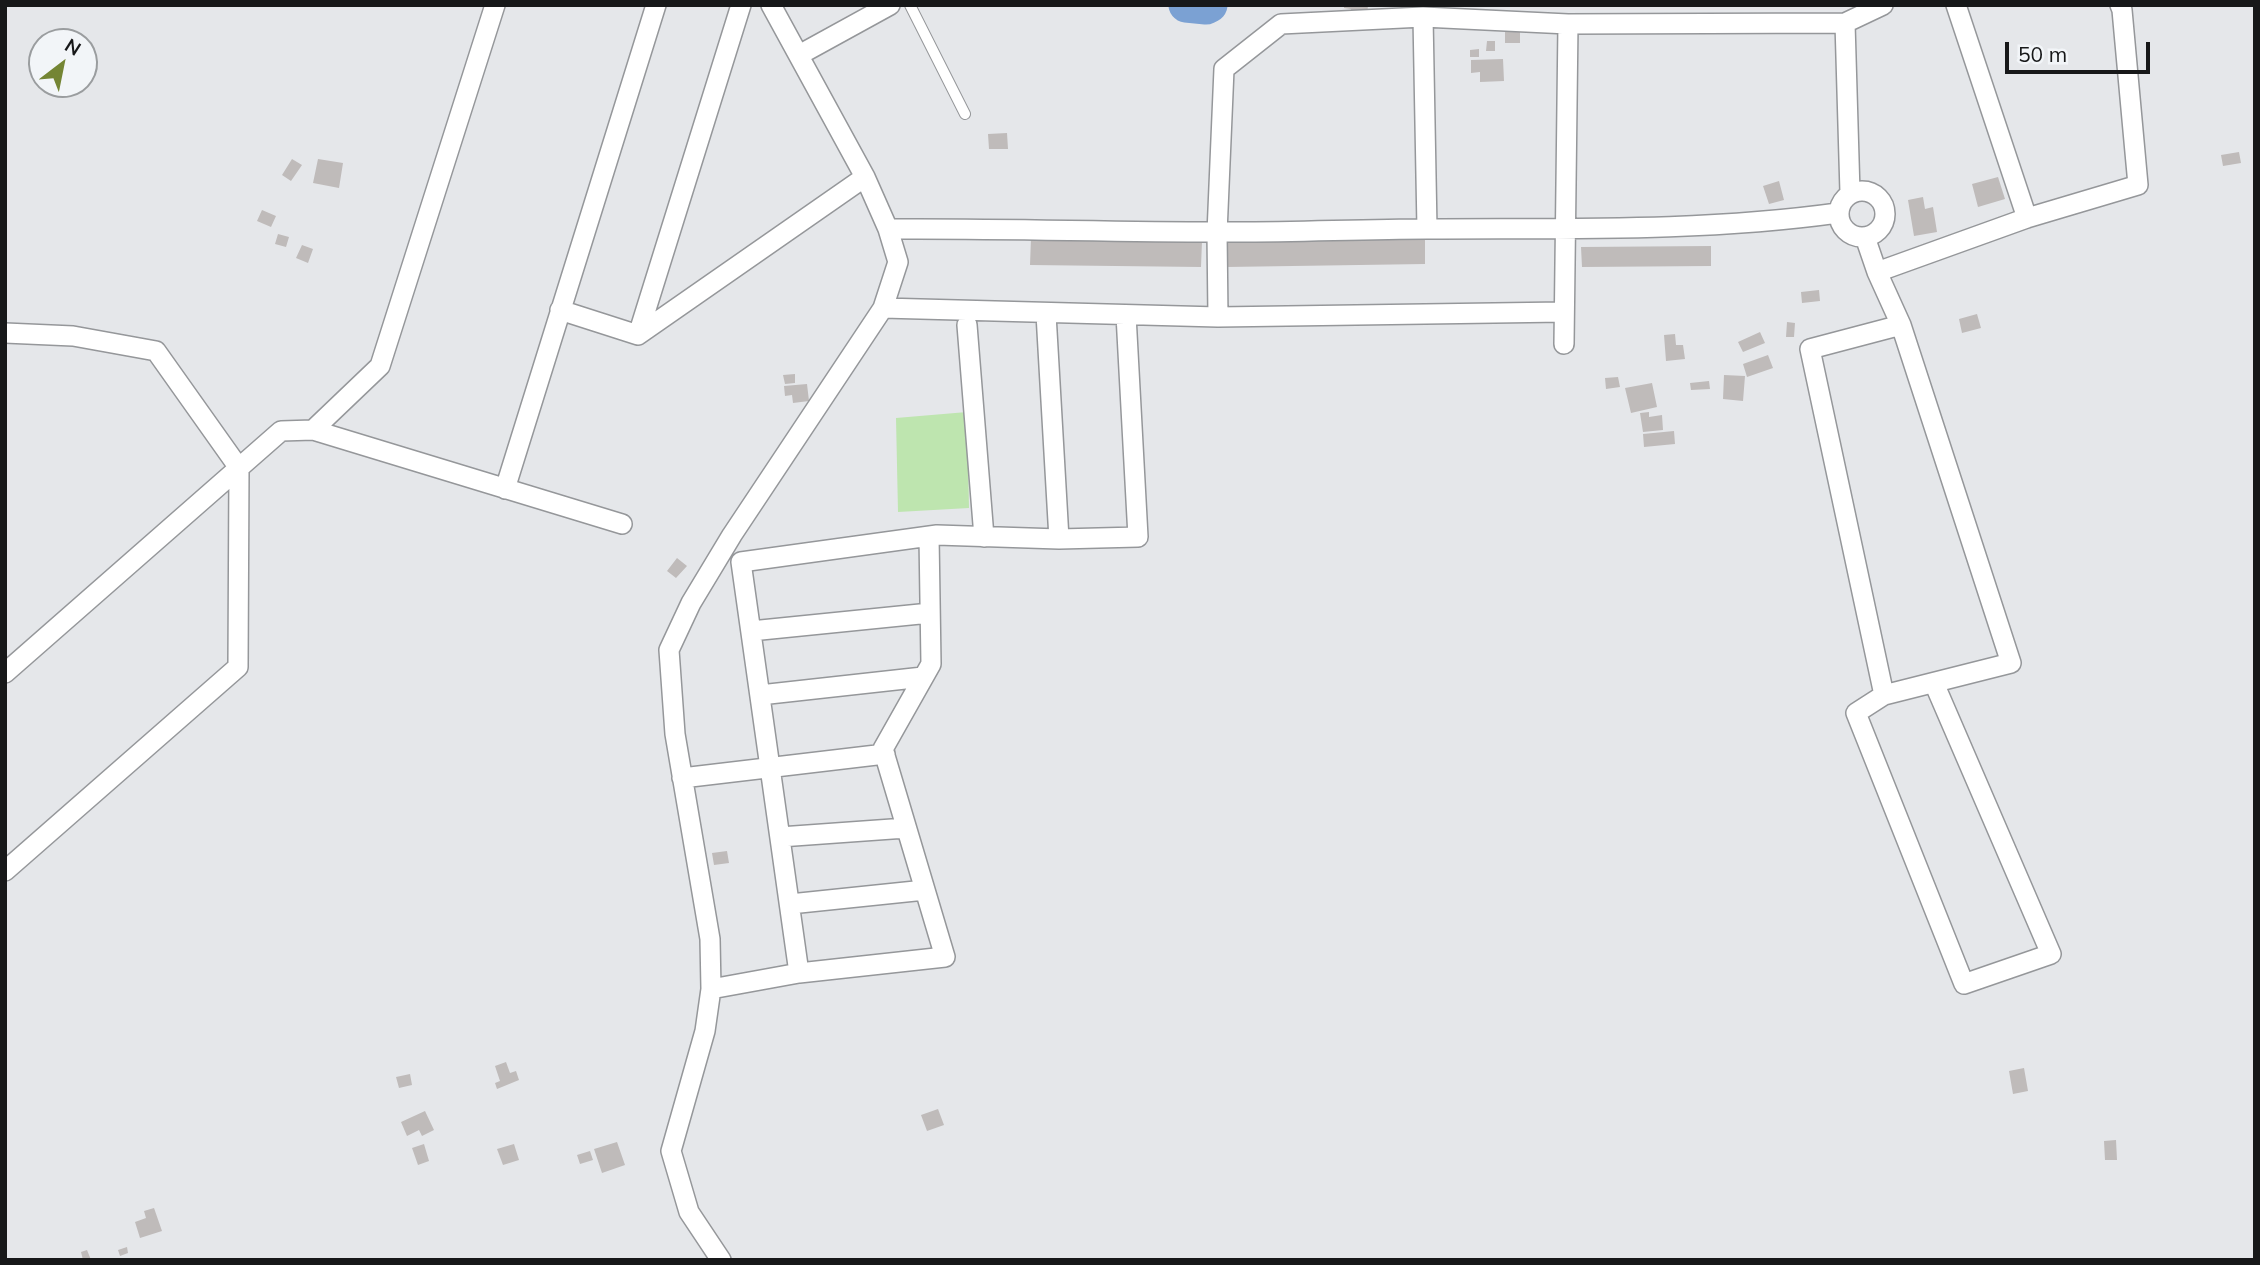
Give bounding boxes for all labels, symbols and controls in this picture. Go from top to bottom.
north arrow [28,28,98,98]
scale bar [2008,28,2153,72]
text: N [61,33,86,61]
text: 50 m [2018,41,2067,67]

